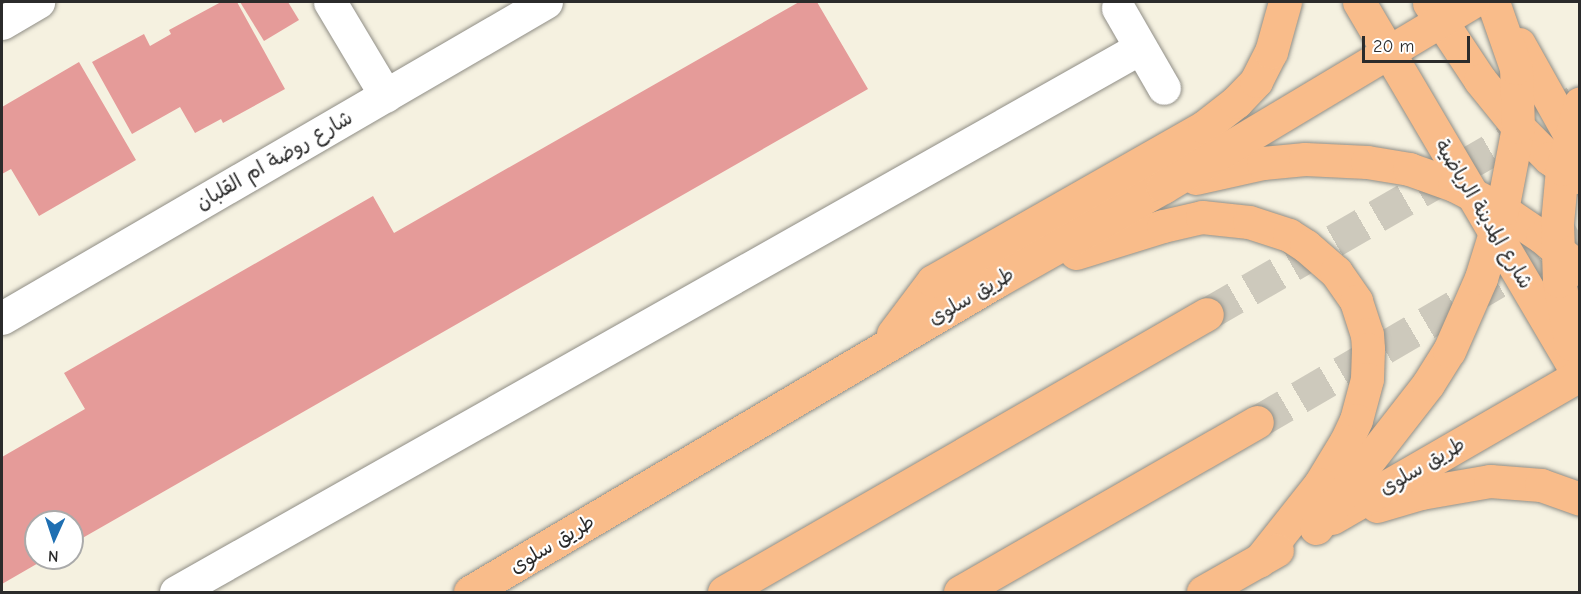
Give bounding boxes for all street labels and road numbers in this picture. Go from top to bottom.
street label: شارع روضة ام القلبان [191,105,357,215]
street label: شارع المدينة الرياضية [1430,135,1538,293]
street label: طريق سلوى [924,262,1018,330]
street label: طريق سلوى [1375,432,1469,500]
street label: طريق سلوى [505,509,599,579]

